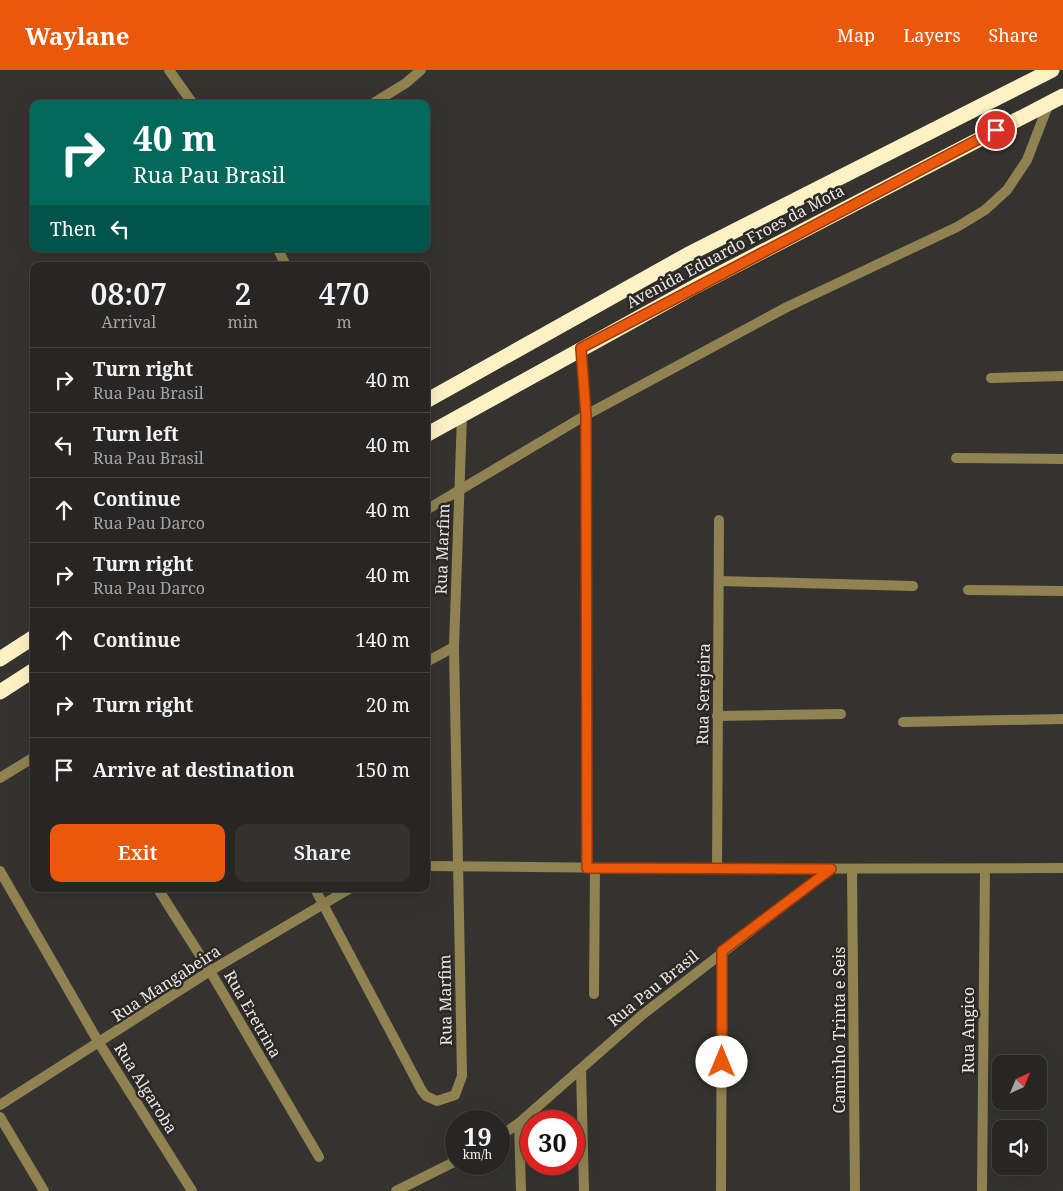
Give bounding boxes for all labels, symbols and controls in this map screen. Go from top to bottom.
text: Waylane [25,19,129,52]
text: Map [837,23,875,47]
text: Layers [903,23,961,47]
text: Share [989,23,1038,47]
pin [975,109,1017,151]
text: 40 m [133,114,216,161]
icon: arrive [982,116,1010,144]
icon: right [50,120,115,185]
text: Rua Pau Brasil [133,159,285,189]
street label: Avenida Eduardo Froes da Mota [622,179,848,313]
icon: left [106,215,134,243]
text: Then [50,216,96,242]
text: 08:07 [91,273,167,314]
text: 2 [234,273,251,314]
text: 470 [319,273,369,314]
text: Arrival [101,311,156,333]
text: min [228,311,258,333]
text: m [337,311,352,333]
text: Turn right [93,356,193,382]
icon: right [50,366,78,394]
text: 40 m [366,367,410,393]
text: Rua Pau Brasil [93,382,204,404]
text: Turn left [93,421,179,447]
icon: left [50,431,78,459]
text: 40 m [366,432,410,458]
text: Rua Pau Brasil [93,447,204,469]
text: Continue [93,486,181,512]
icon: ahead [50,496,78,524]
text: 40 m [366,497,410,523]
street label: Rua Marfim [429,503,455,595]
text: Rua Pau Darco [93,512,205,534]
text: Turn right [93,551,193,577]
icon: right [50,561,78,589]
text: 40 m [366,562,410,588]
text: Rua Pau Darco [93,577,205,599]
icon: ahead [50,626,78,654]
text: Continue [93,627,181,653]
text: 140 m [355,627,410,653]
street label: Rua Serejeira [691,643,715,745]
icon: right [50,691,78,719]
text: Turn right [93,692,193,718]
text: 20 m [366,692,410,718]
icon: arrive [50,756,78,784]
text: Arrive at destination [93,757,295,783]
text: 150 m [355,757,410,783]
button: Exit [50,824,225,882]
button: Share [235,824,410,882]
street label: Rua Mangabeira [107,940,225,1026]
street label: Rua Pau Brasil [603,945,703,1031]
street label: Caminho Trinta e Seis [828,947,850,1113]
street label: Rua Marfim [433,954,457,1046]
street label: Rua Eretrina [219,966,287,1062]
street label: Rua Angico [957,987,979,1073]
position arrow [695,1035,747,1087]
street label: Rua Algaroba [109,1038,183,1138]
north arrow [992,1055,1048,1110]
map controls [992,1055,1047,1175]
speed limit sign: 30 [520,1110,585,1175]
text: 19 [463,1119,492,1153]
button: sound [992,1120,1047,1175]
text: km/h [463,1146,492,1163]

